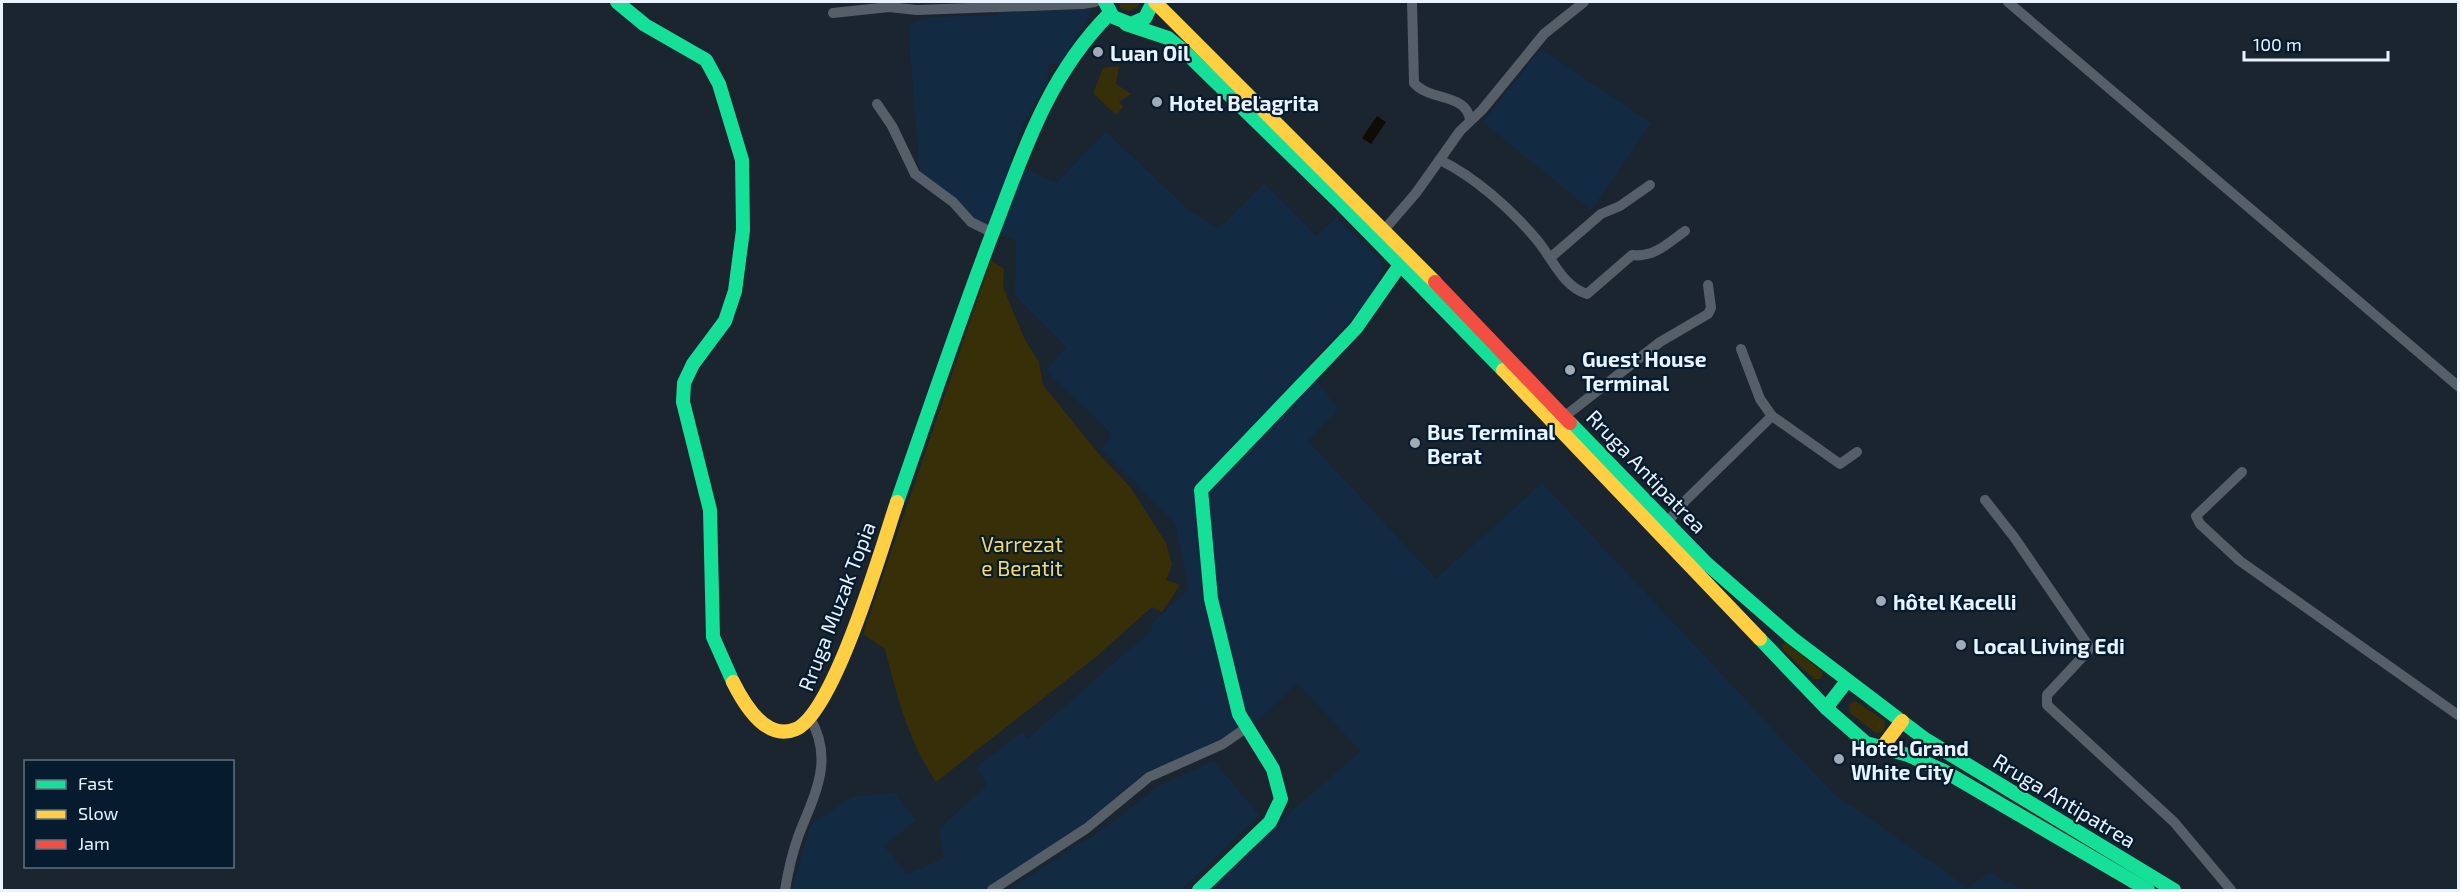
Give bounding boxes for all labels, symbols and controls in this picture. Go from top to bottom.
scale bar [2244,24,2388,62]
text: 100 m [2253,33,2302,55]
place label: Luan Oil [1110,40,1190,65]
marker: Luan Oil [1091,45,1105,59]
place label: Hotel Belagrita [1169,90,1319,115]
marker: Hotel Belagrita [1150,95,1164,109]
place label: Guest House Terminal [1582,346,1707,395]
marker: Guest House Terminal [1563,363,1577,377]
street label: Rruga Antipatrea [1582,404,1712,538]
place label: Bus Terminal Berat [1427,419,1555,468]
marker: Bus Terminal Berat [1408,436,1422,450]
street label: Rruga Muzak Topia [792,518,880,694]
park label: Varrezat e Beratit [981,531,1063,580]
place label: hôtel Kacelli [1893,589,2017,614]
marker: hôtel Kacelli [1874,594,1888,608]
place label: Local Living Edi [1973,633,2125,658]
marker: Local Living Edi [1954,638,1968,652]
place label: Hotel Grand White City [1851,735,1969,785]
street label: Rruga Antipatrea [1989,748,2141,852]
marker: Hotel Grand White City [1832,752,1846,766]
legend [24,760,234,868]
text: Fast [78,772,113,794]
text: Slow [78,802,119,824]
text: Jam [78,832,110,854]

